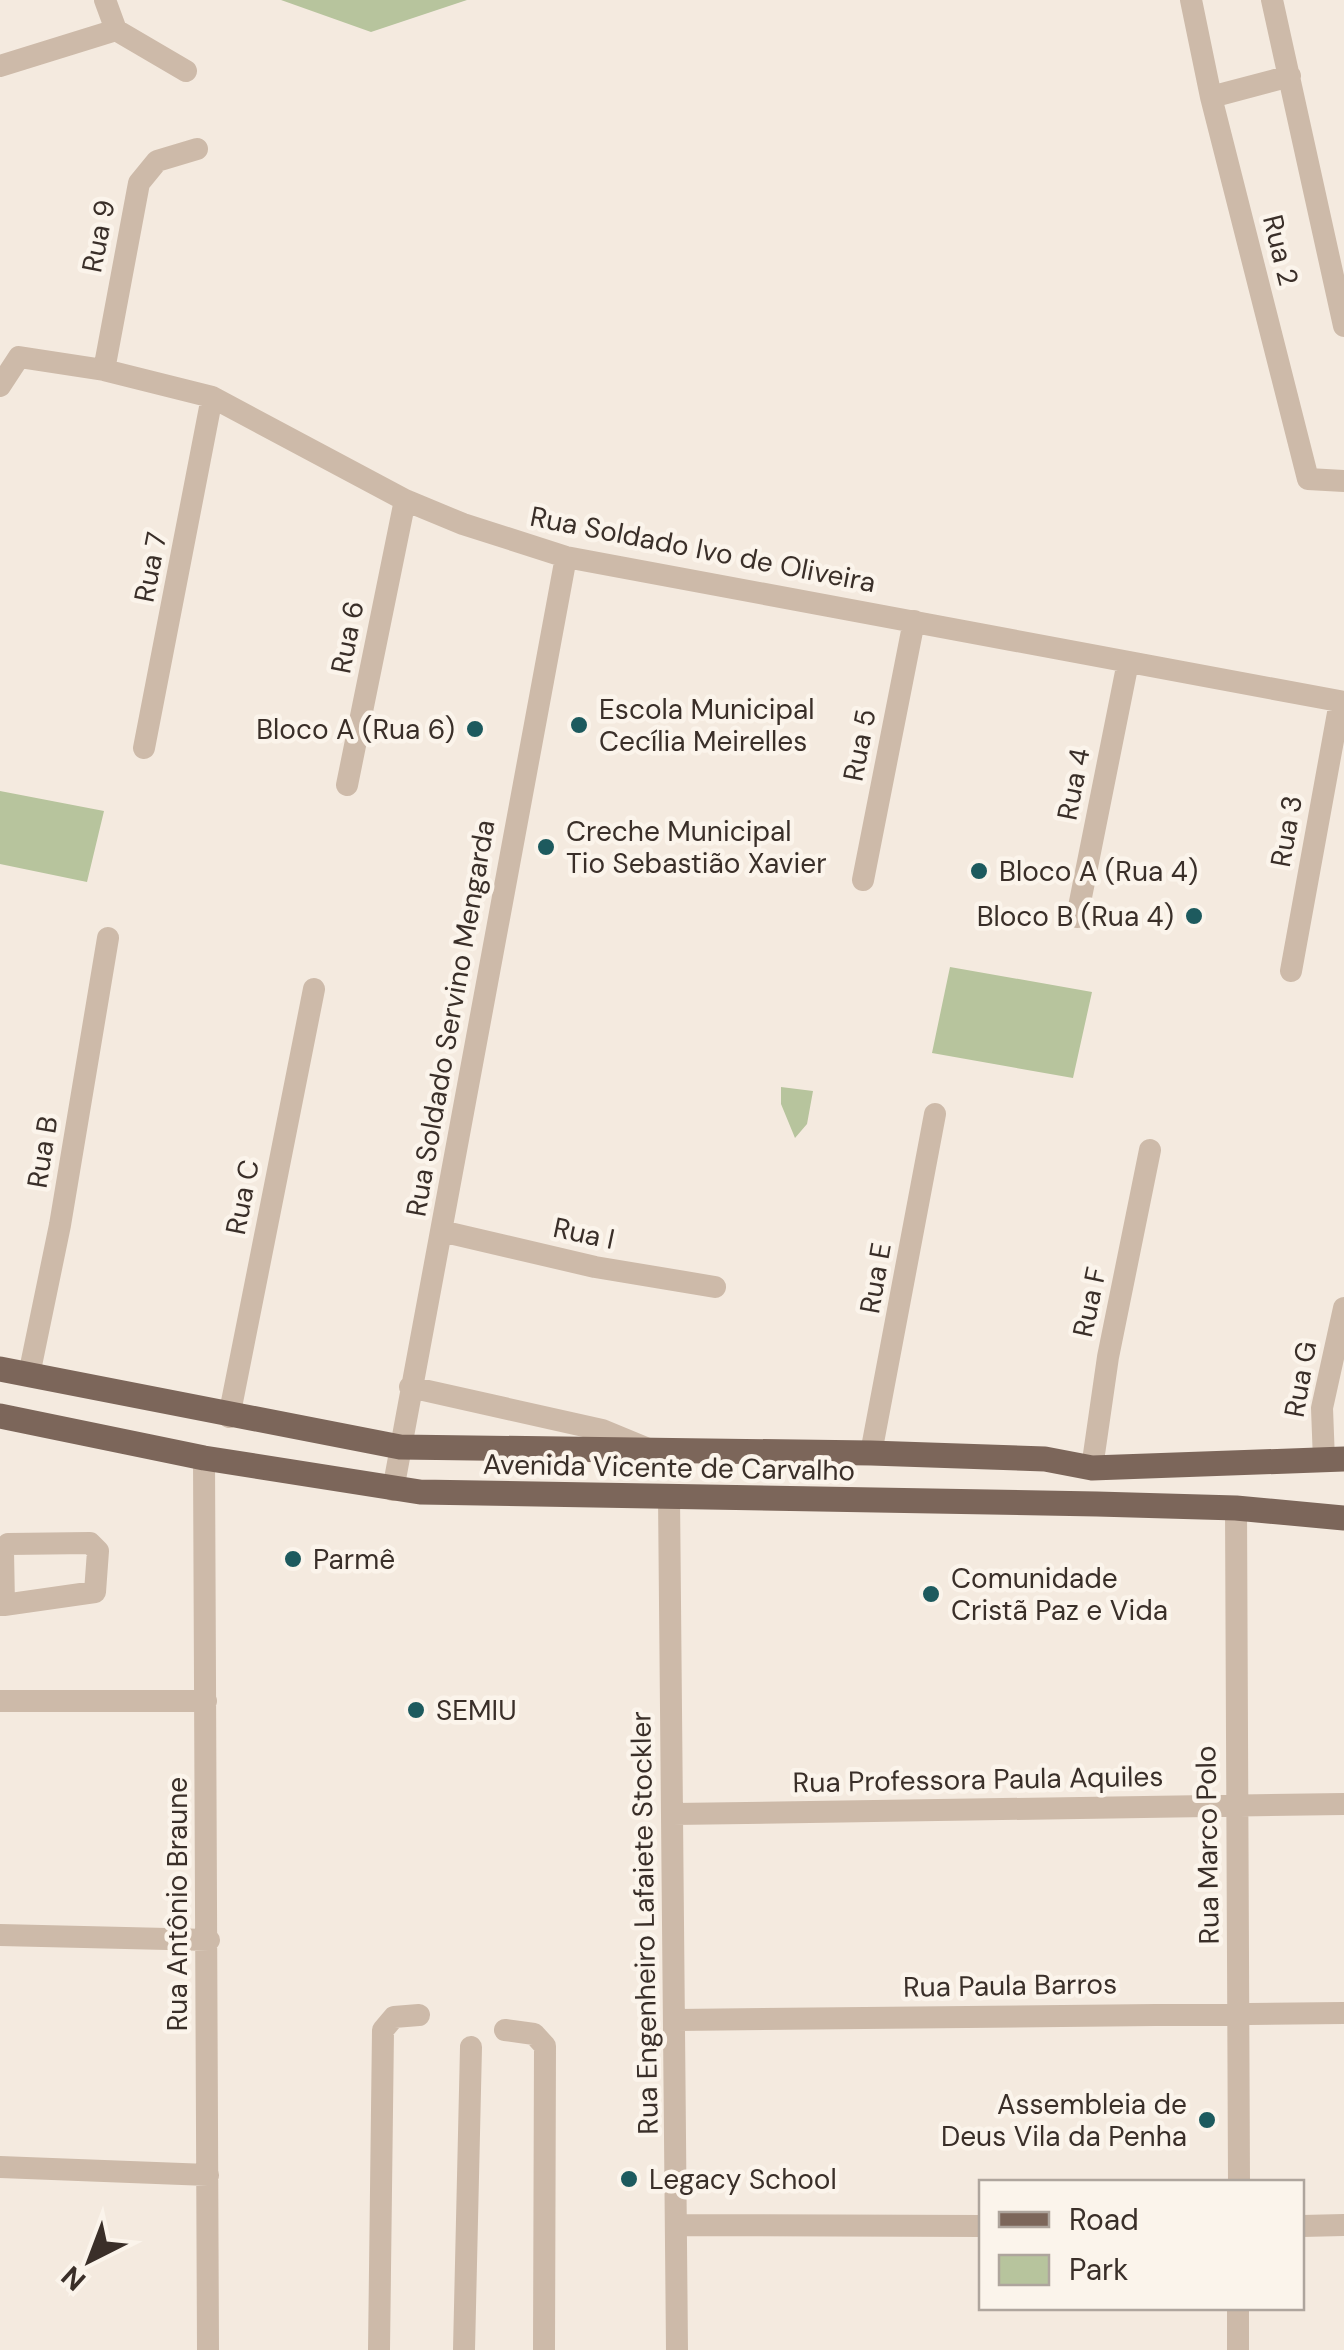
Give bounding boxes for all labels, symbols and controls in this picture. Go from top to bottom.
street label: Rua 9 [73,197,124,275]
street label: Rua 2 [1254,211,1307,289]
street label: Rua Soldado Ivo de Oliveira [527,498,879,601]
street label: Rua 7 [126,529,175,605]
street label: Rua 6 [322,598,373,676]
place label: Escola Municipal Cecília Meirelles [599,691,815,760]
street label: Rua 5 [834,706,885,784]
place label: Bloco A (Rua 6) [256,711,455,748]
marker: Escola Municipal Cecília Meirelles [568,714,590,736]
marker: Bloco A (Rua 6) [464,718,486,740]
street label: Rua 4 [1048,745,1099,823]
street label: Rua 3 [1262,792,1311,870]
place label: Creche Municipal Tio Sebastião Xavier [566,813,827,882]
street label: Rua Soldado Servino Mengarda [397,817,504,1219]
marker: Creche Municipal Tio Sebastião Xavier [535,836,557,858]
place label: Bloco A (Rua 4) [999,853,1198,890]
marker: Bloco A (Rua 4) [968,860,990,882]
place label: Bloco B (Rua 4) [977,898,1174,935]
marker: Bloco B (Rua 4) [1183,905,1205,927]
street label: Rua B [19,1114,66,1191]
street label: Rua C [217,1157,268,1238]
street label: Rua I [550,1209,618,1258]
street label: Rua E [851,1240,900,1316]
street label: Rua F [1064,1264,1115,1340]
street label: Rua G [1276,1338,1325,1420]
street label: Avenida Vicente de Carvalho [483,1446,855,1489]
place label: Parmê [313,1541,395,1578]
marker: Parmê [282,1548,304,1570]
place label: Comunidade Cristã Paz e Vida [951,1560,1168,1629]
marker: Comunidade Cristã Paz e Vida [920,1583,942,1605]
place label: SEMIU [436,1692,517,1729]
marker: SEMIU [405,1699,427,1721]
street label: Rua Engenheiro Lafaiete Stockler [622,1711,667,2135]
street label: Rua Marco Polo [1187,1745,1228,1945]
street label: Rua Professora Paula Aquiles [792,1758,1164,1801]
street label: Rua Antônio Braune [159,1777,196,2031]
street label: Rua Paula Barros [903,1965,1117,2006]
place label: Assembleia de Deus Vila da Penha [941,2086,1187,2155]
marker: Assembleia de Deus Vila da Penha [1196,2109,1218,2131]
place label: Legacy School [649,2161,837,2198]
marker: Legacy School [618,2168,640,2190]
legend [979,2180,1304,2310]
text: Road [1069,2200,1139,2239]
north arrow [40,2210,140,2310]
text: Park [1069,2250,1128,2289]
text: N [54,2258,94,2299]

